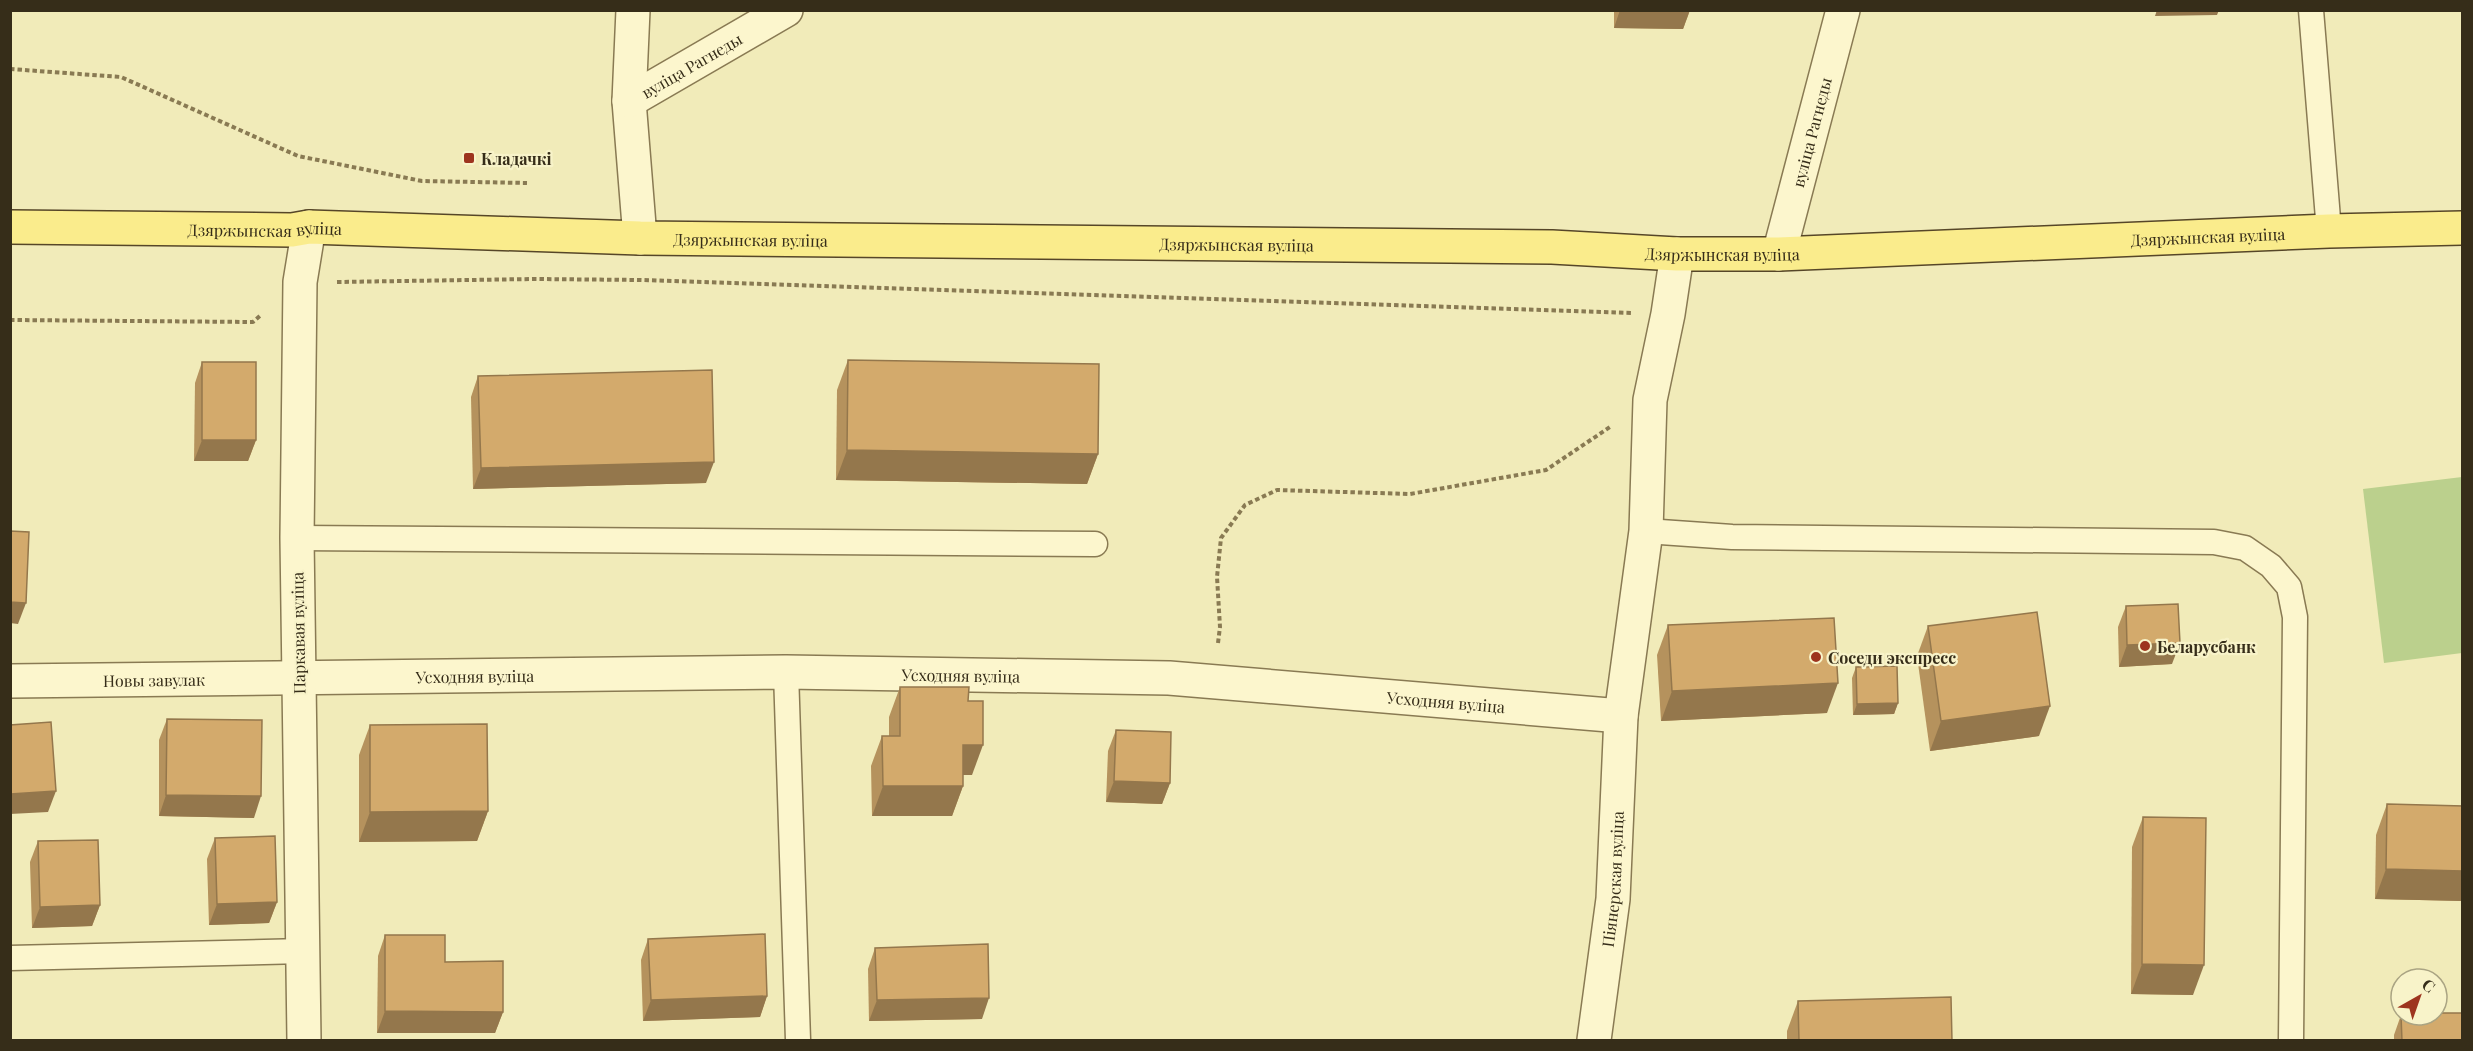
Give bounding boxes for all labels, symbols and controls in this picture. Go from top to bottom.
street label: вуліца Рагнеды [637,27,745,102]
street label: вуліца Рагнеды [1786,75,1835,189]
place label: Кладачкі [481,148,552,169]
marker: Кладачкі [462,151,476,165]
street label: Дзяржынская вуліца [188,216,342,241]
street label: Дзяржынская вуліца [2130,222,2286,250]
street label: Дзяржынская вуліца [673,228,828,250]
street label: Дзяржынская вуліца [1159,233,1314,255]
street label: Дзяржынская вуліца [1644,242,1800,265]
street label: Паркавая вуліца [286,572,310,694]
place label: Беларусбанк [2157,636,2256,657]
marker: Беларусбанк [2138,639,2152,653]
place label: Соседи экспресс [1828,647,1956,668]
marker: Соседи экспресс [1809,650,1823,664]
street label: Усходняя вуліца [901,663,1020,686]
street label: Усходняя вуліца [415,664,534,687]
street label: Новы завулак [103,668,205,690]
street label: Усходняя вуліца [1385,686,1506,717]
street label: Піянерская вуліца [1596,811,1627,949]
north arrow [2389,967,2449,1027]
text: С [2418,973,2440,997]

